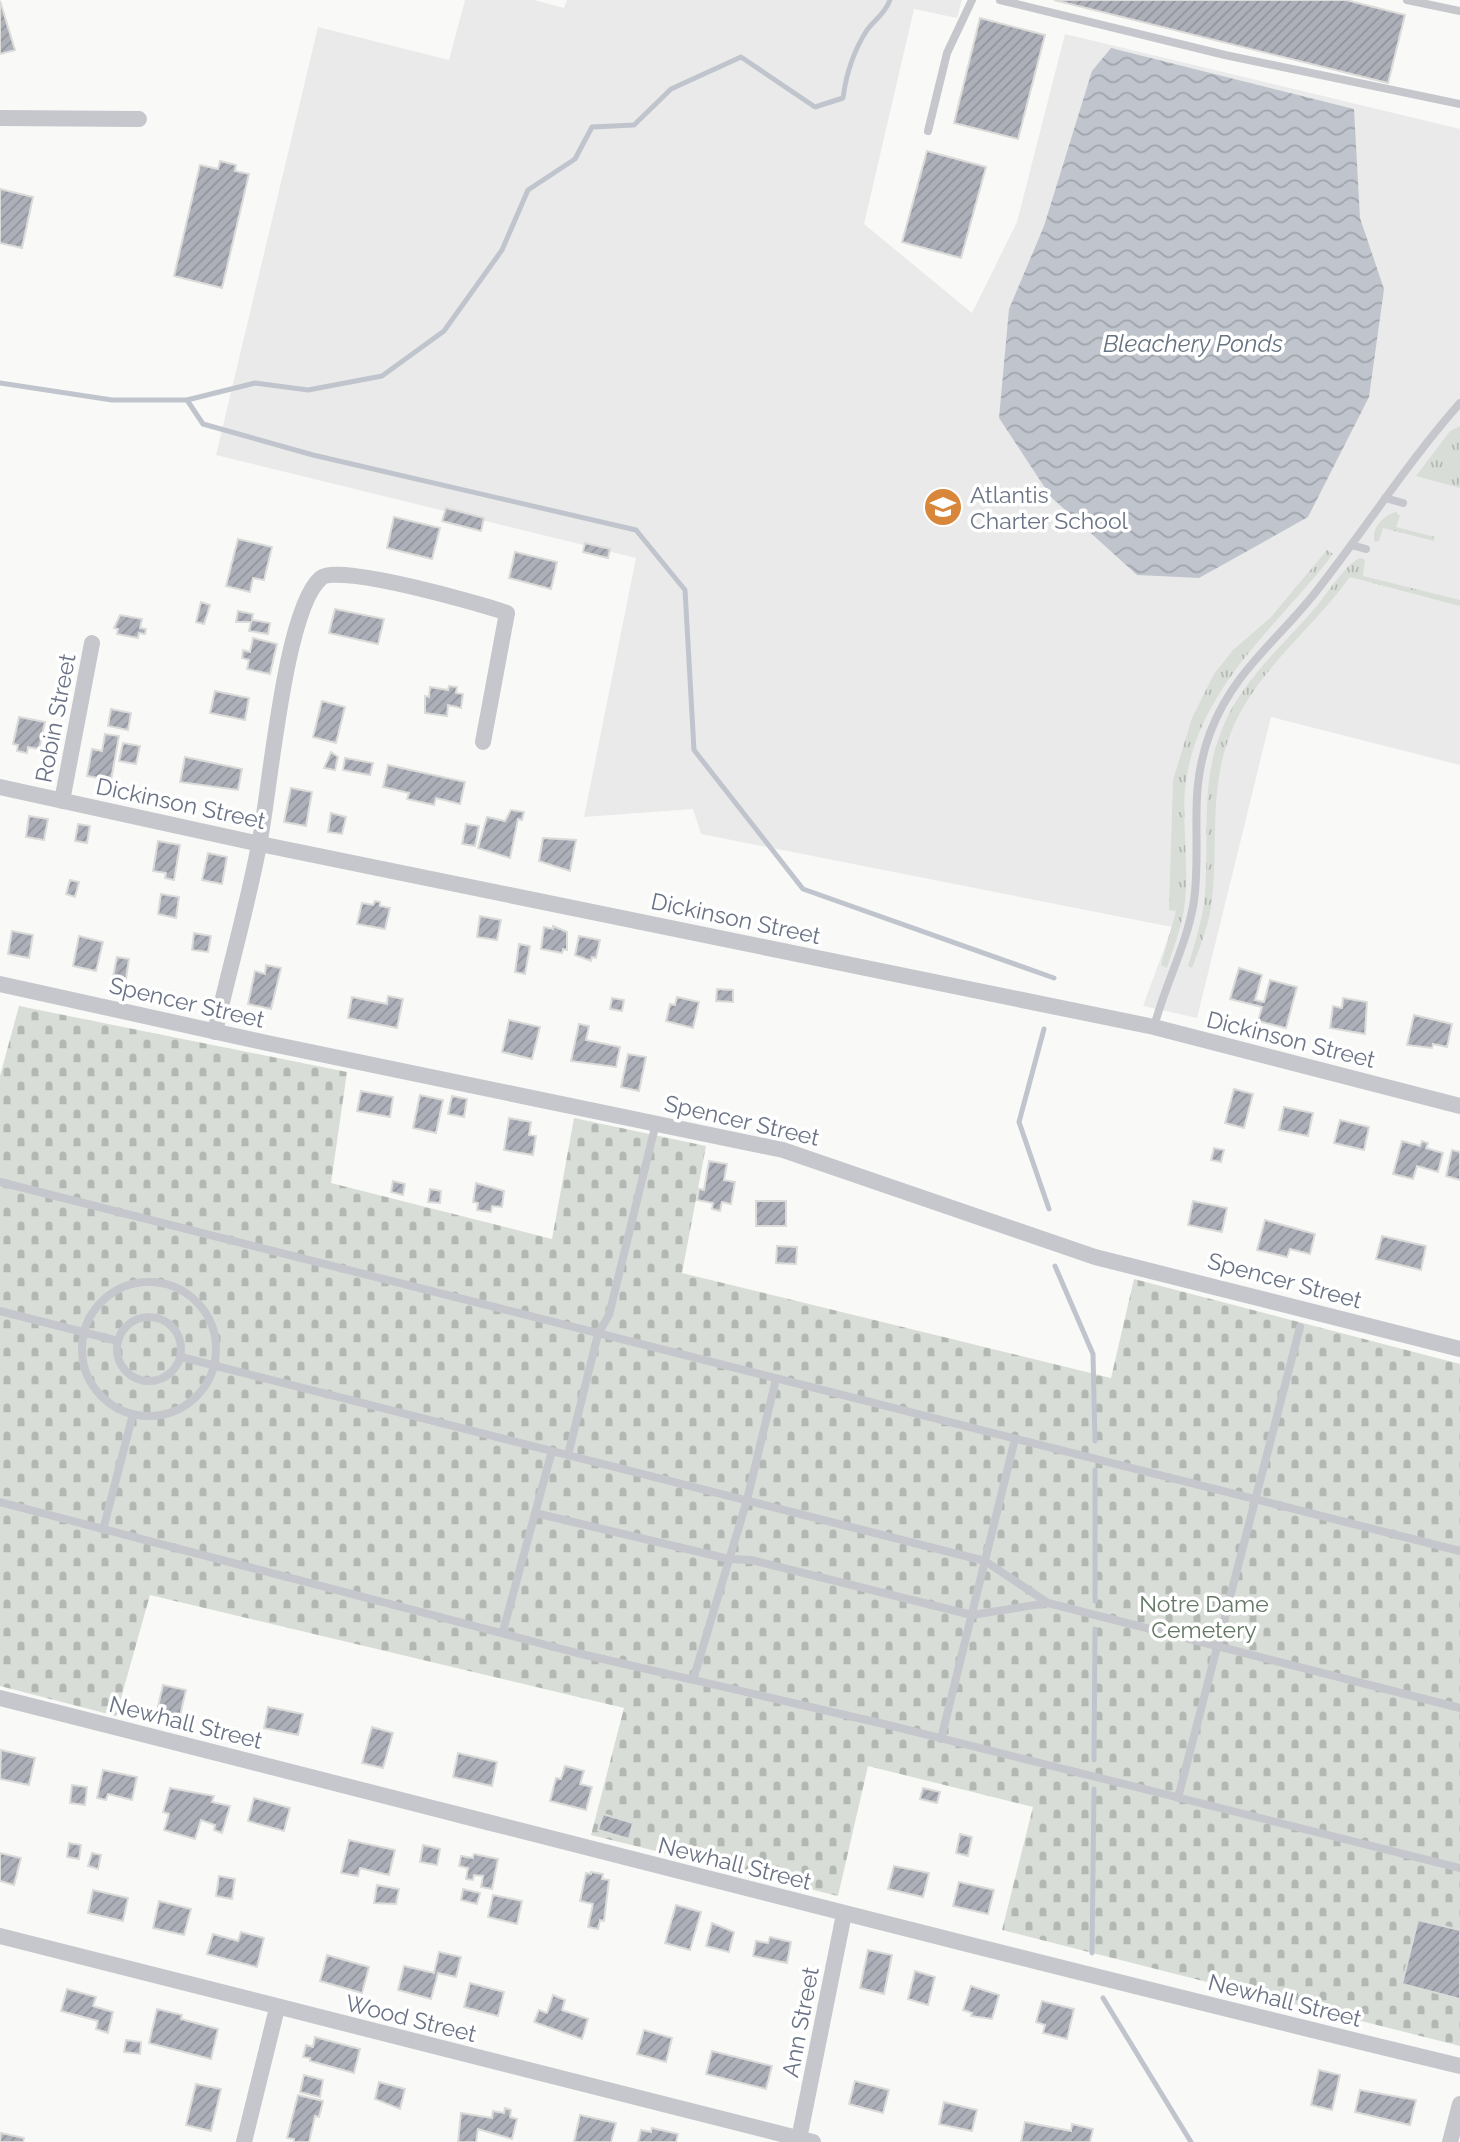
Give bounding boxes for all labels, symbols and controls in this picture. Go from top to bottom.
water label: Bleachery Ponds [1103,329,1283,358]
place label: Atlantis Charter School [970,481,1129,534]
school or university icon: Atlantis Charter School [922,486,964,528]
street label: Robin Street [29,651,81,785]
street label: Dickinson Street [94,772,268,834]
street label: Dickinson Street [649,887,823,949]
street label: Spencer Street [107,971,267,1033]
street label: Dickinson Street [1204,1005,1378,1073]
street label: Spencer Street [662,1089,822,1151]
street label: Spencer Street [1205,1246,1365,1314]
park label: Notre Dame Cemetery [1139,1590,1269,1643]
street label: Newhall Street [107,1690,266,1754]
street label: Newhall Street [656,1831,815,1895]
street label: Ann Street [776,1964,824,2080]
street label: Newhall Street [1206,1968,1365,2032]
street label: Wood Street [343,1989,479,2047]

